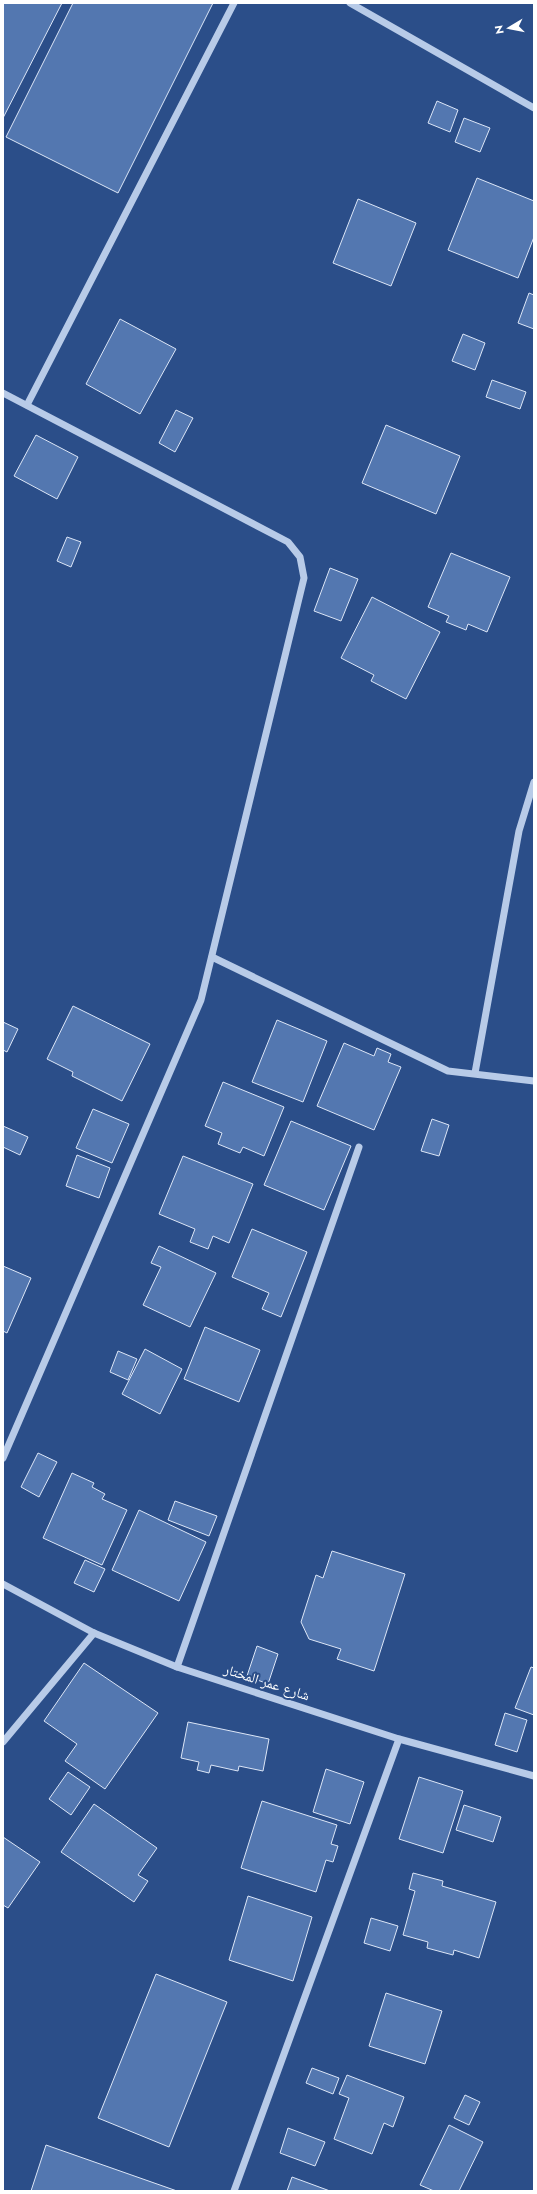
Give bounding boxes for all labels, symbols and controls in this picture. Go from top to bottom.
north arrow [489,8,529,48]
text: N [491,24,508,35]
street label: شارع عمر المختار [221,1658,312,1705]

